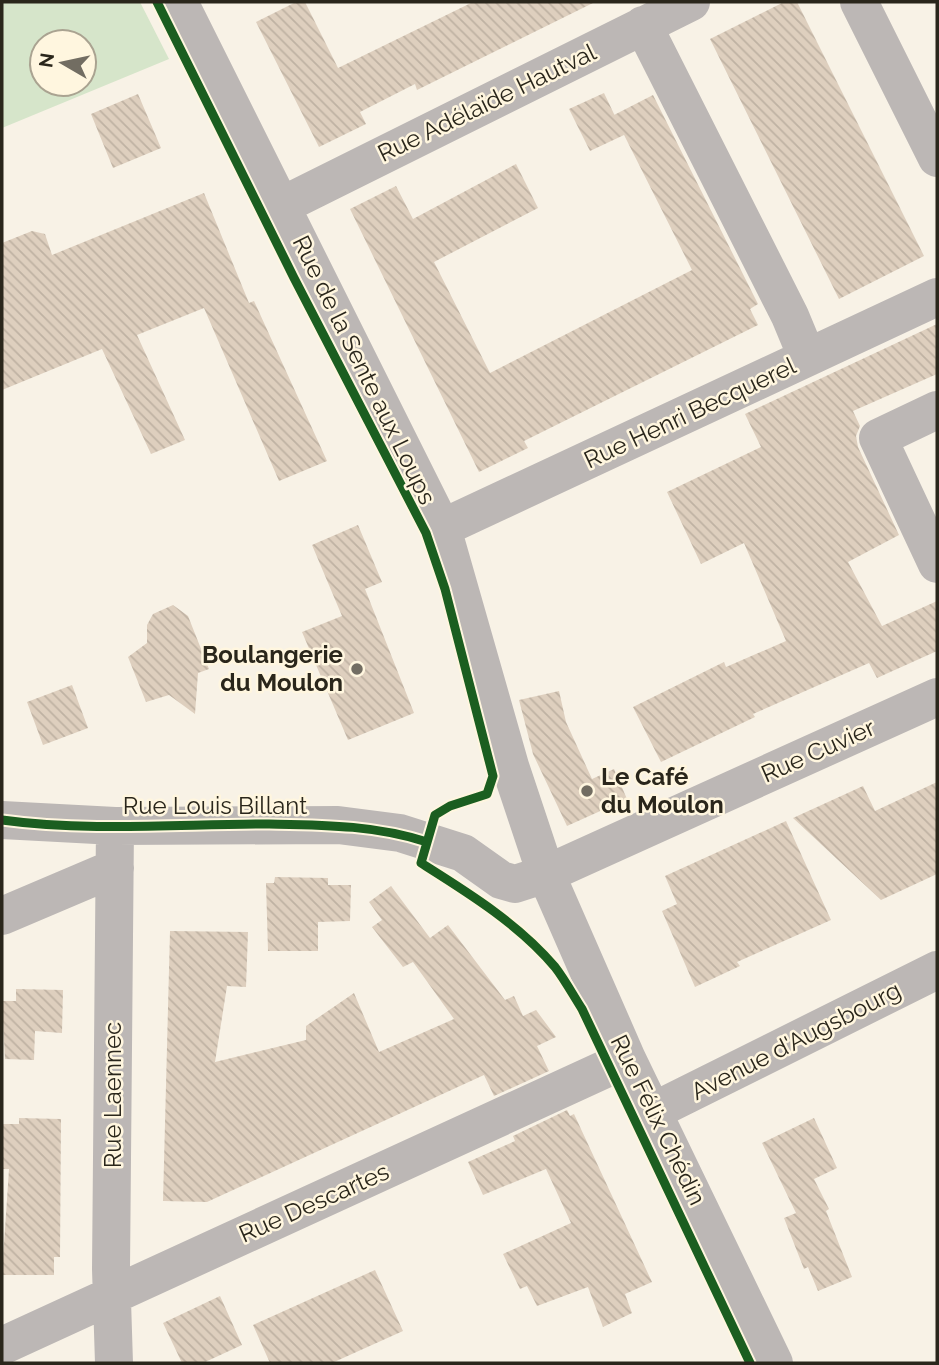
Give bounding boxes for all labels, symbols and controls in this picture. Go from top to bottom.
north arrow [28,28,98,98]
street label: Rue Adélaïde Hautval [373,37,601,168]
text: N [34,51,58,69]
street label: Rue de la Sente aux Loups [287,231,442,509]
street label: Rue Henri Becquerel [579,351,801,474]
place label: Boulangerie du Moulon [202,640,343,697]
marker: Boulangerie du Moulon [349,661,365,677]
street label: Rue Cuvier [757,712,880,788]
place label: Le Café du Moulon [601,762,724,819]
marker: Le Café du Moulon [579,783,595,799]
street label: Rue Louis Billant [123,791,307,820]
street label: Avenue d'Augsbourg [686,975,905,1106]
street label: Rue Laennec [98,1022,127,1168]
street label: Rue Félix Chédin [605,1030,712,1210]
street label: Rue Descartes [234,1157,393,1249]

